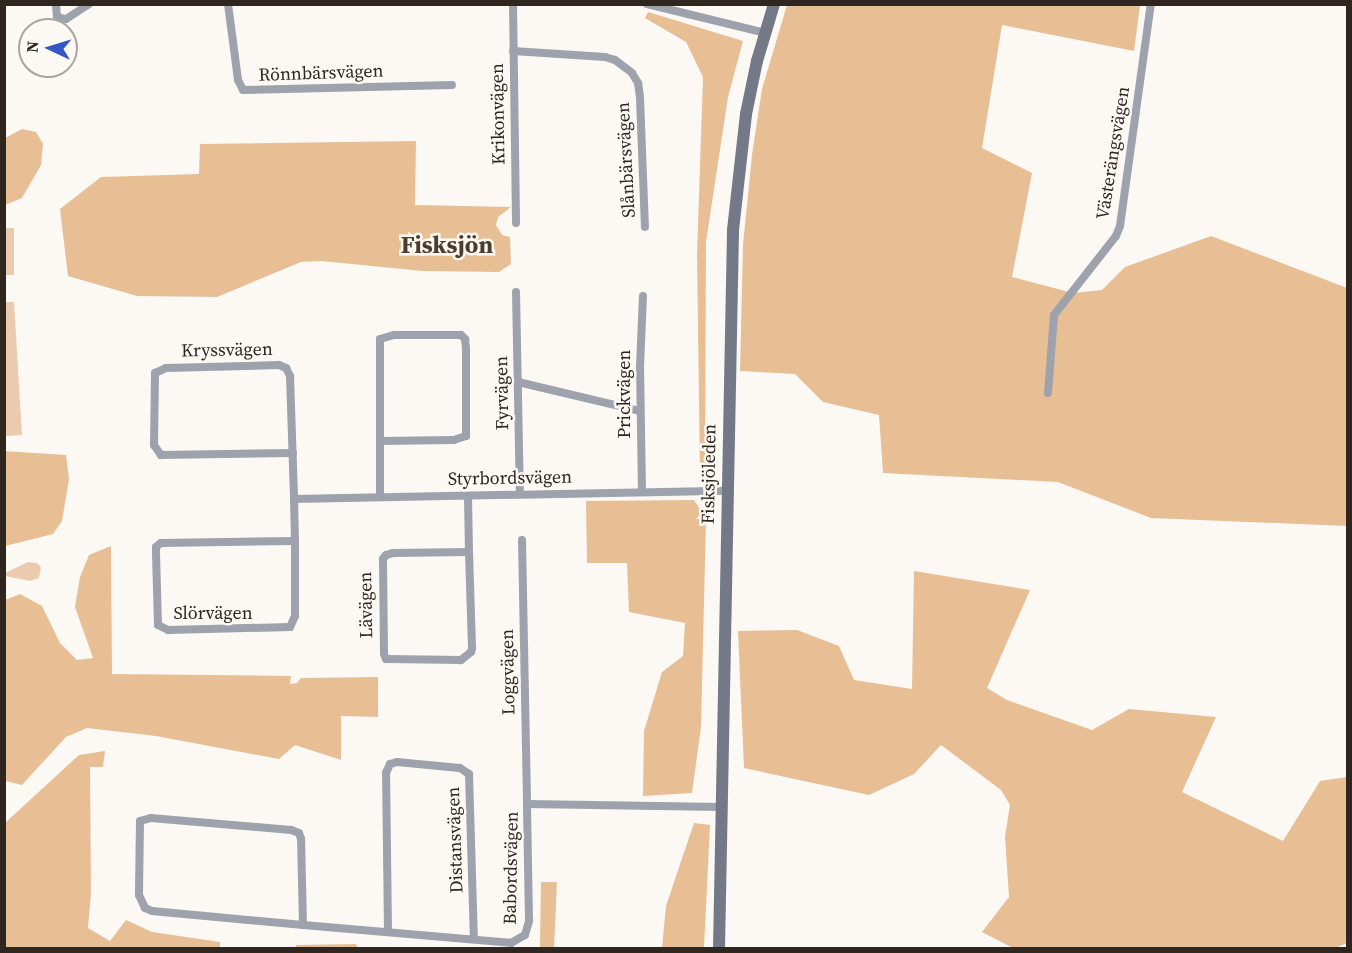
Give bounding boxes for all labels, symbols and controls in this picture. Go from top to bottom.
north arrow [18,18,78,78]
text: N [21,40,43,53]
street label: Rönnbärsvägen [258,60,384,86]
street label: Krikonvägen [486,63,510,165]
street label: Västerängsvägen [1092,85,1134,221]
street label: Slånbärsvägen [612,102,640,218]
district label: Fisksjön [401,231,493,259]
street label: Kryssvägen [181,338,273,362]
street label: Prickvägen [613,350,635,438]
street label: Fyrvägen [491,356,513,430]
street label: Fisksjöleden [697,424,721,524]
street label: Styrbordsvägen [448,466,572,490]
street label: Lävägen [355,572,377,638]
street label: Slörvägen [173,602,253,624]
street label: Loggvägen [496,629,520,715]
street label: Distansvägen [442,786,468,894]
street label: Babordsvägen [499,811,523,925]

